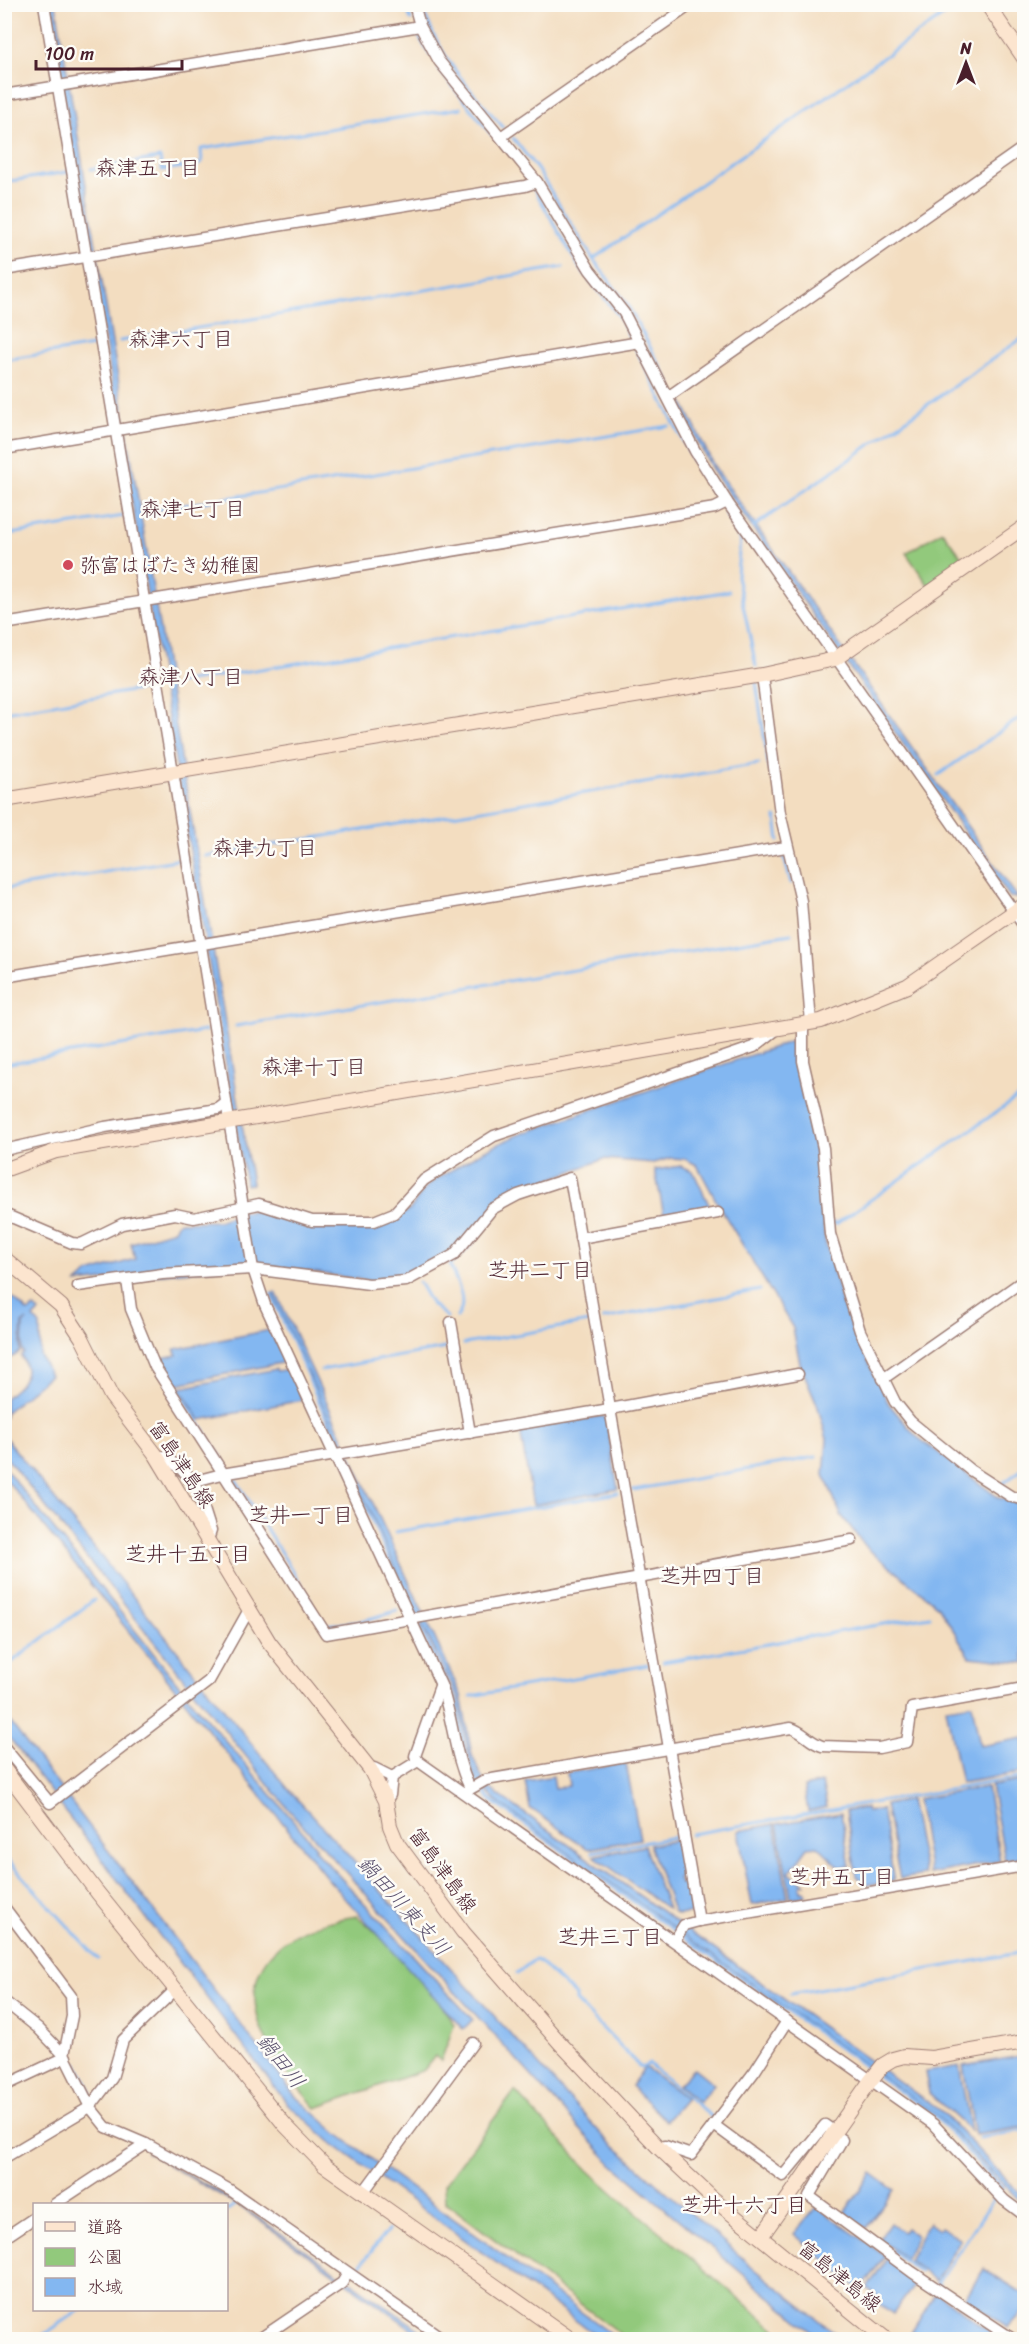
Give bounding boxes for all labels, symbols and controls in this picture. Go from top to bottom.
scale bar [36,33,182,71]
north arrow [936,33,996,93]
text: N [959,34,972,63]
text: 100 m [45,38,94,70]
district label: 森津五丁目 [96,149,201,187]
district label: 森津六丁目 [129,320,234,358]
district label: 森津七丁目 [141,490,246,528]
place label: 弥富はばたき幼稚園 [80,548,260,583]
marker: 弥富はばたき幼稚園 [61,558,75,572]
district label: 森津八丁目 [139,658,244,696]
district label: 森津九丁目 [213,829,318,867]
district label: 森津十丁目 [262,1048,367,1086]
district label: 芝井二丁目 [488,1251,593,1289]
street label: 富島津島線 [139,1413,224,1516]
district label: 芝井一丁目 [249,1496,354,1534]
district label: 芝井十五丁目 [125,1535,251,1573]
district label: 芝井四丁目 [660,1557,765,1595]
street label: 富島津島線 [399,1820,486,1921]
water label: 鍋田川東支川 [348,1846,460,1966]
district label: 芝井五丁目 [790,1858,895,1896]
district label: 芝井三丁目 [558,1918,663,1956]
water label: 鍋田川 [247,2024,315,2098]
district label: 芝井十六丁目 [681,2186,807,2224]
legend [33,2203,228,2311]
text: 道路 [87,2211,123,2243]
street label: 富島津島線 [790,2231,890,2321]
text: 公園 [87,2241,123,2273]
text: 水域 [87,2271,123,2303]

